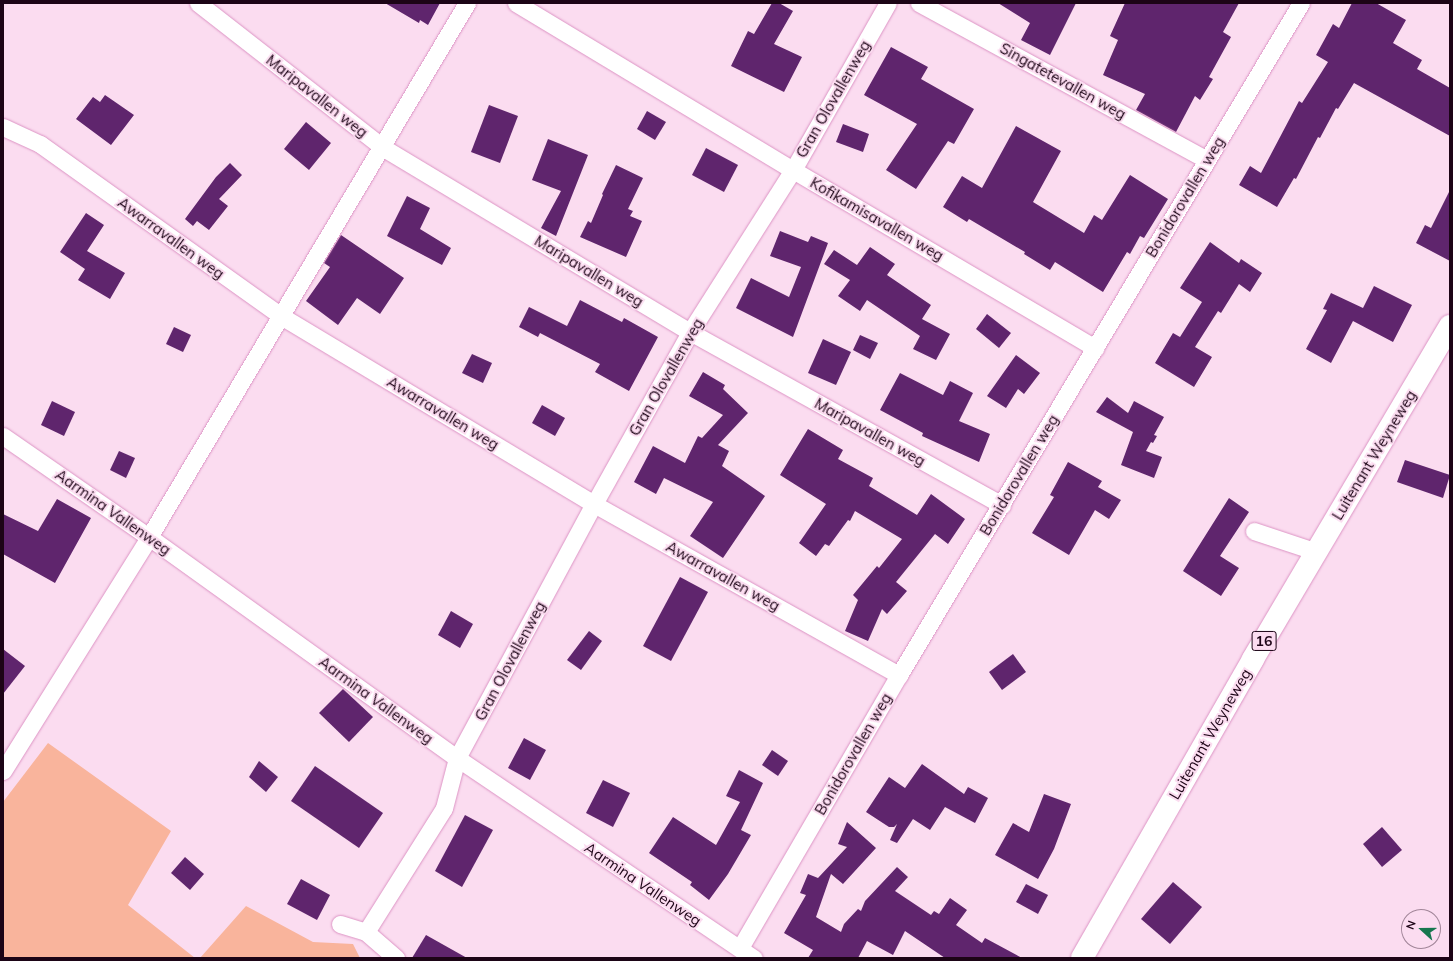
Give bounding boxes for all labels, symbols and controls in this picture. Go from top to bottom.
street label: Gran Olovallenweg [792,37,874,161]
street label: Singatetevallen weg [997,39,1129,123]
street label: Maripavallen weg [263,51,371,141]
street label: Bonidorovallen weg [1142,133,1228,261]
street label: Kofikamisavallen weg [807,173,947,265]
street label: Awarravallen weg [114,193,228,283]
street label: Maripavallen weg [531,231,647,311]
street label: Gran Olovallenweg [625,315,707,439]
street label: Awarravallen weg [384,373,502,453]
street label: Luitenant Weyneweg [1328,387,1420,523]
street label: Maripavallen weg [812,394,928,470]
street label: Bonidorovallen weg [976,411,1062,539]
street label: Aarmina Vallenweg [52,465,174,559]
street label: Awarravallen weg [663,537,783,615]
street label: Gran Olovallenweg [471,598,549,724]
road number: 16 [1251,629,1277,653]
street label: Aarmina Vallenweg [315,653,437,747]
street label: Luitenant Weyneweg [1165,665,1255,803]
street label: Bonidorovallen weg [811,690,895,818]
street label: Aarmina Vallenweg [581,838,705,930]
north arrow [1401,909,1441,949]
text: N [1403,919,1419,931]

